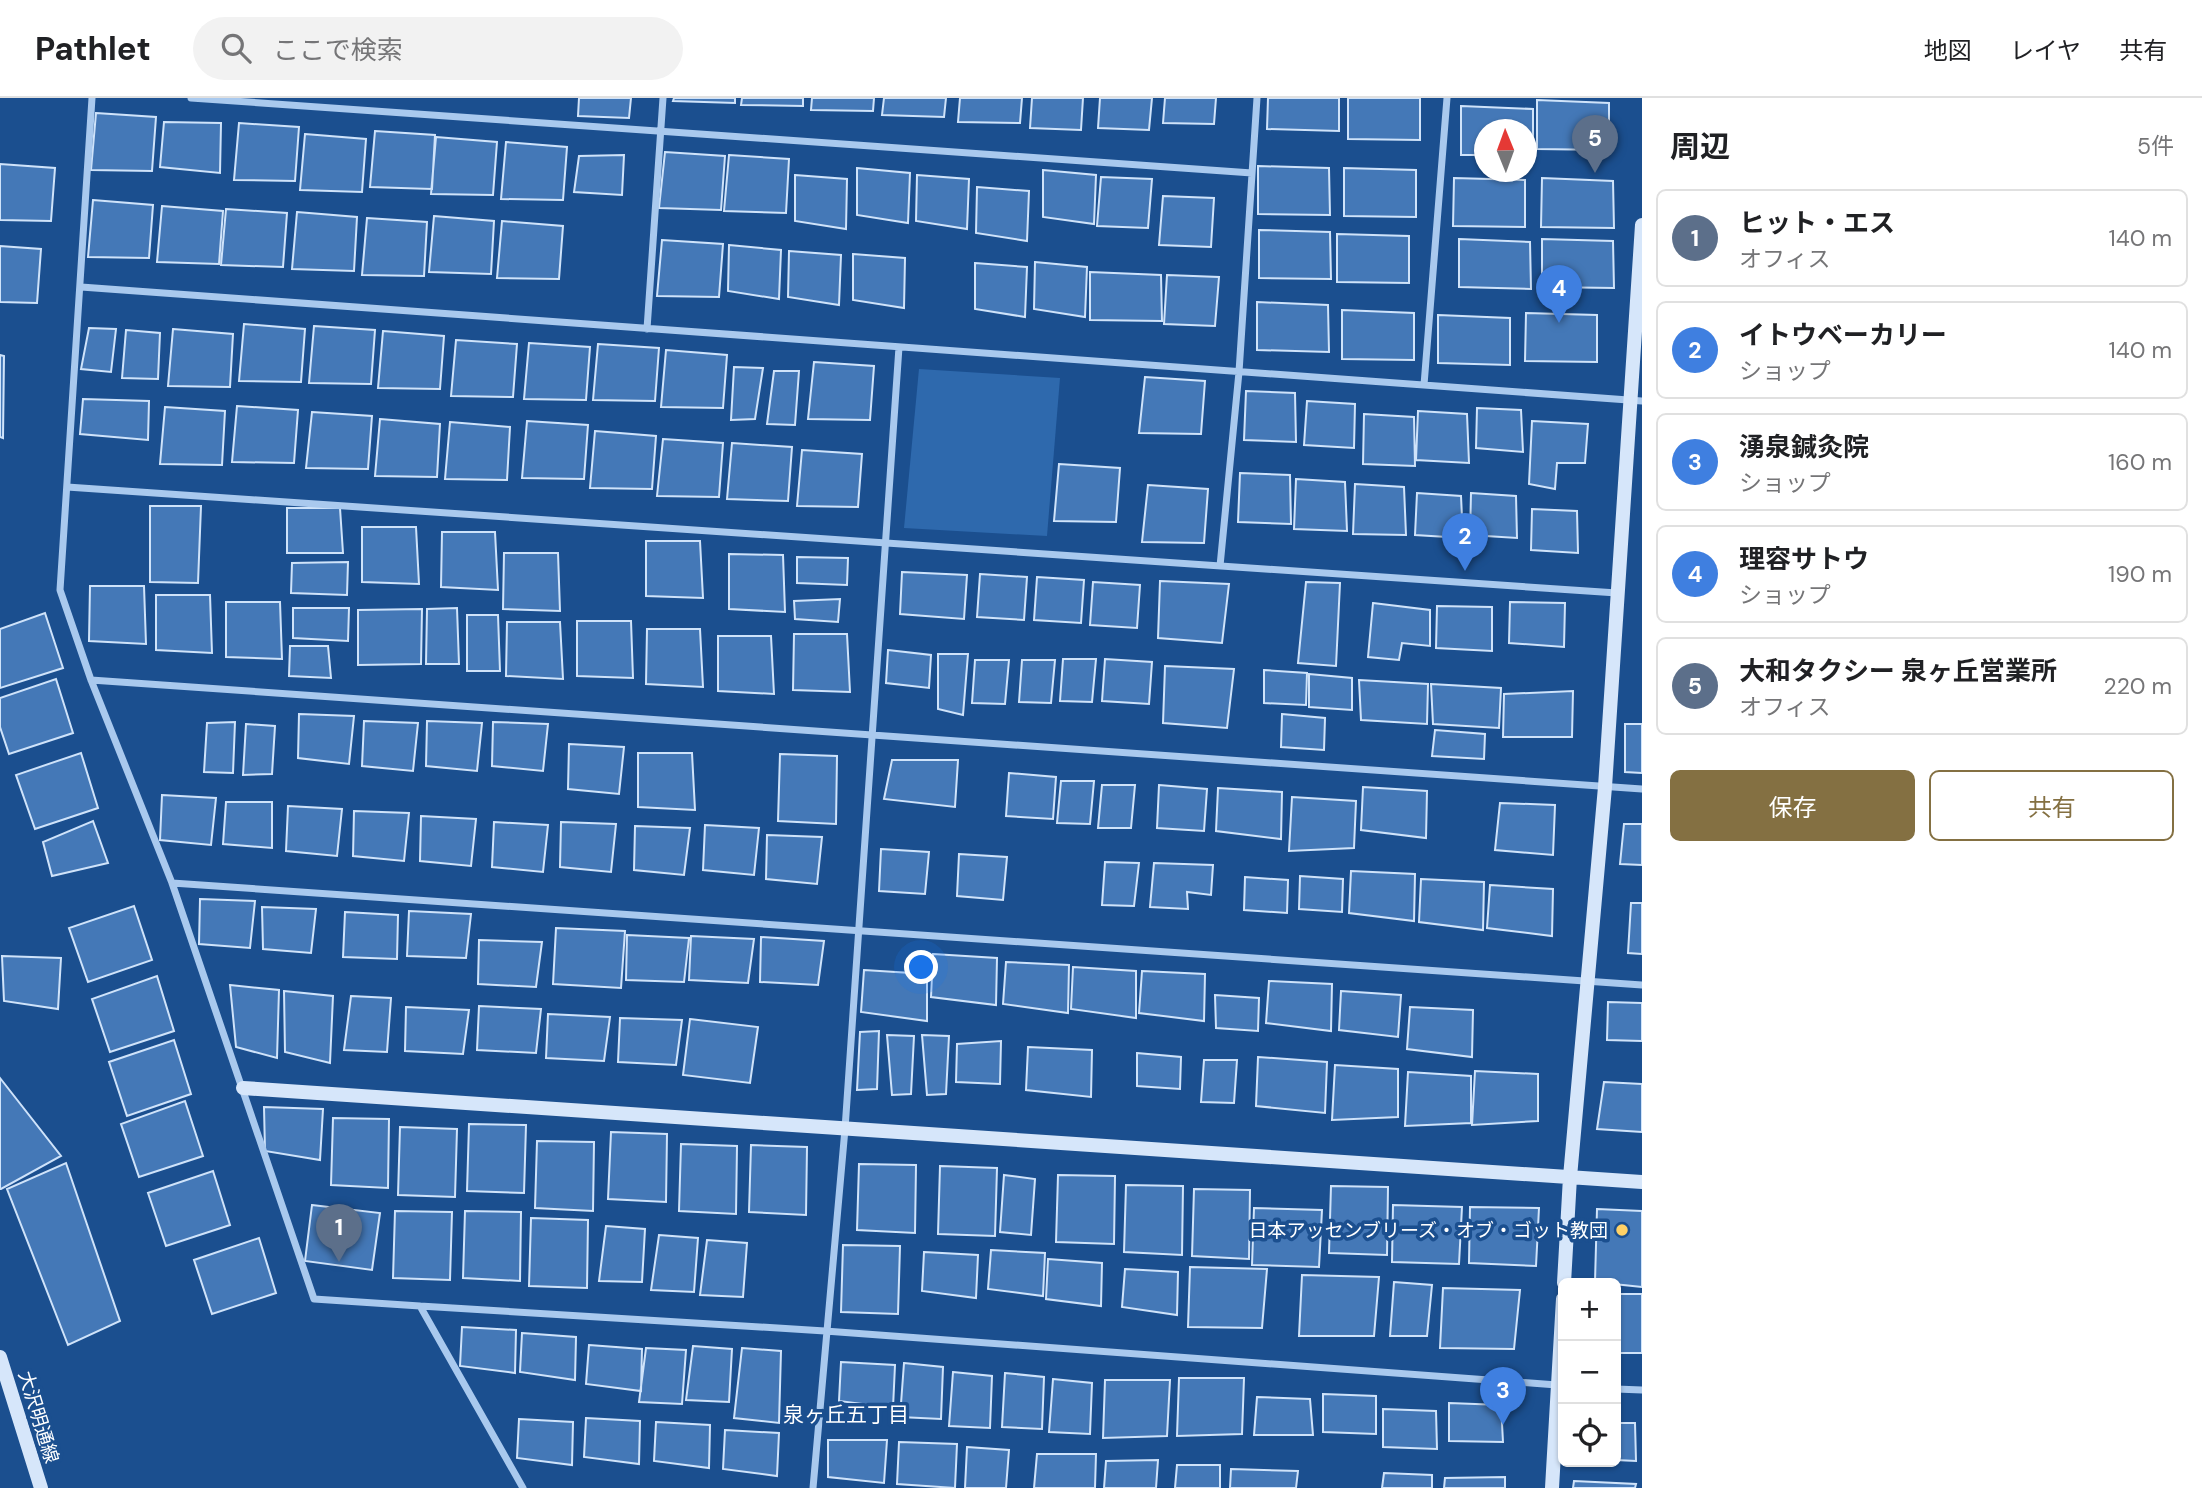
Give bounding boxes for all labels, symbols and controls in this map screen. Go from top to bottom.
search box [193,17,683,80]
text: Pathlet [35,27,151,70]
icon: search [217,29,255,67]
text: ここで検索 [273,33,403,67]
text: 地図 [1924,35,1972,66]
text: レイヤ [2010,35,2081,66]
text: 共有 [2119,35,2167,66]
pin: 5 [1572,115,1618,173]
north arrow [1474,119,1537,182]
text: 周辺 [1670,127,1730,166]
text: 5件 [2137,131,2174,161]
text: ヒット・エス [1739,206,1895,240]
text: 1 [1691,223,1699,253]
text: 140 m [2109,223,2172,253]
text: オフィス [1739,244,1831,274]
pin: 4 [1536,265,1582,323]
text: イトウベーカリー [1739,318,1947,352]
text: 2 [1688,335,1702,365]
text: 140 m [2109,335,2172,365]
text: ショップ [1739,356,1831,386]
text: 湧泉鍼灸院 [1739,430,1869,464]
text: 3 [1688,447,1702,477]
text: 160 m [2108,447,2172,477]
text: ショップ [1739,468,1831,498]
pin: 2 [1442,513,1488,571]
text: 理容サトウ [1739,542,1869,576]
text: 4 [1688,559,1702,589]
text: 190 m [2108,559,2172,589]
text: ショップ [1739,580,1831,610]
text: 大和タクシー 泉ヶ丘営業所 [1739,654,2057,688]
text: 5 [1688,671,1702,701]
text: 220 m [2103,671,2172,701]
text: オフィス [1739,692,1831,722]
button: 保存 [1670,770,1915,841]
button: 共有 [1929,770,2174,841]
your location [904,950,938,984]
pin: 1 [316,1204,362,1262]
place label: 日本アッセンブリーズ・オブ・ゴット教団 [1249,1218,1608,1243]
marker: 日本アッセンブリーズ・オブ・ゴット教団 [1614,1222,1630,1238]
map controls [1558,1278,1621,1467]
button: + [1558,1278,1621,1341]
button: − [1558,1341,1621,1404]
pin: 3 [1480,1367,1526,1425]
street label: 大沢明通線 [13,1368,64,1466]
district label: 泉ヶ丘五丁目 [783,1401,909,1429]
button: locate [1558,1404,1621,1467]

